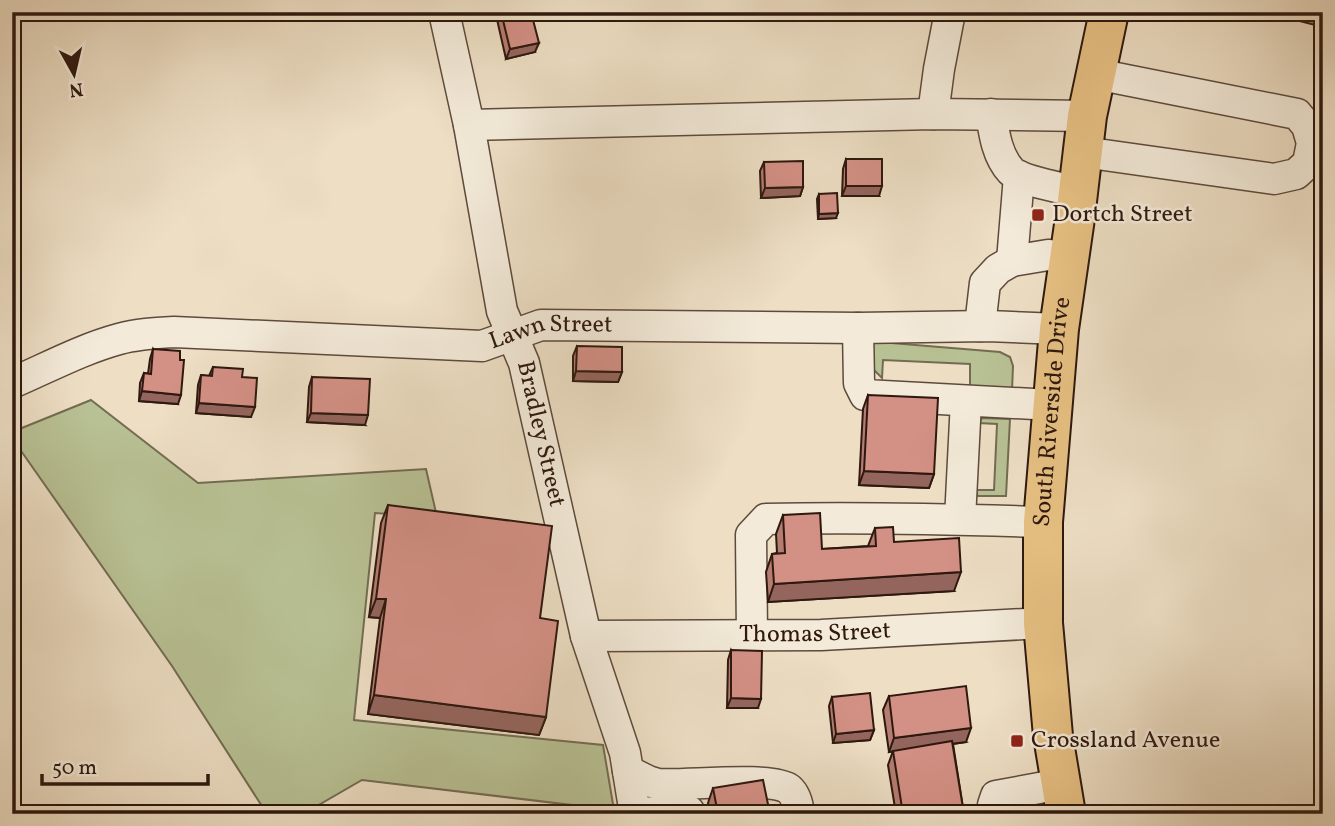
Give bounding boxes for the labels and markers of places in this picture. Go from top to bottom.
place label: Dortch Street [1052,198,1193,232]
marker: Dortch Street [1030,207,1046,223]
place label: Crossland Avenue [1031,724,1220,758]
marker: Crossland Avenue [1009,733,1025,749]

